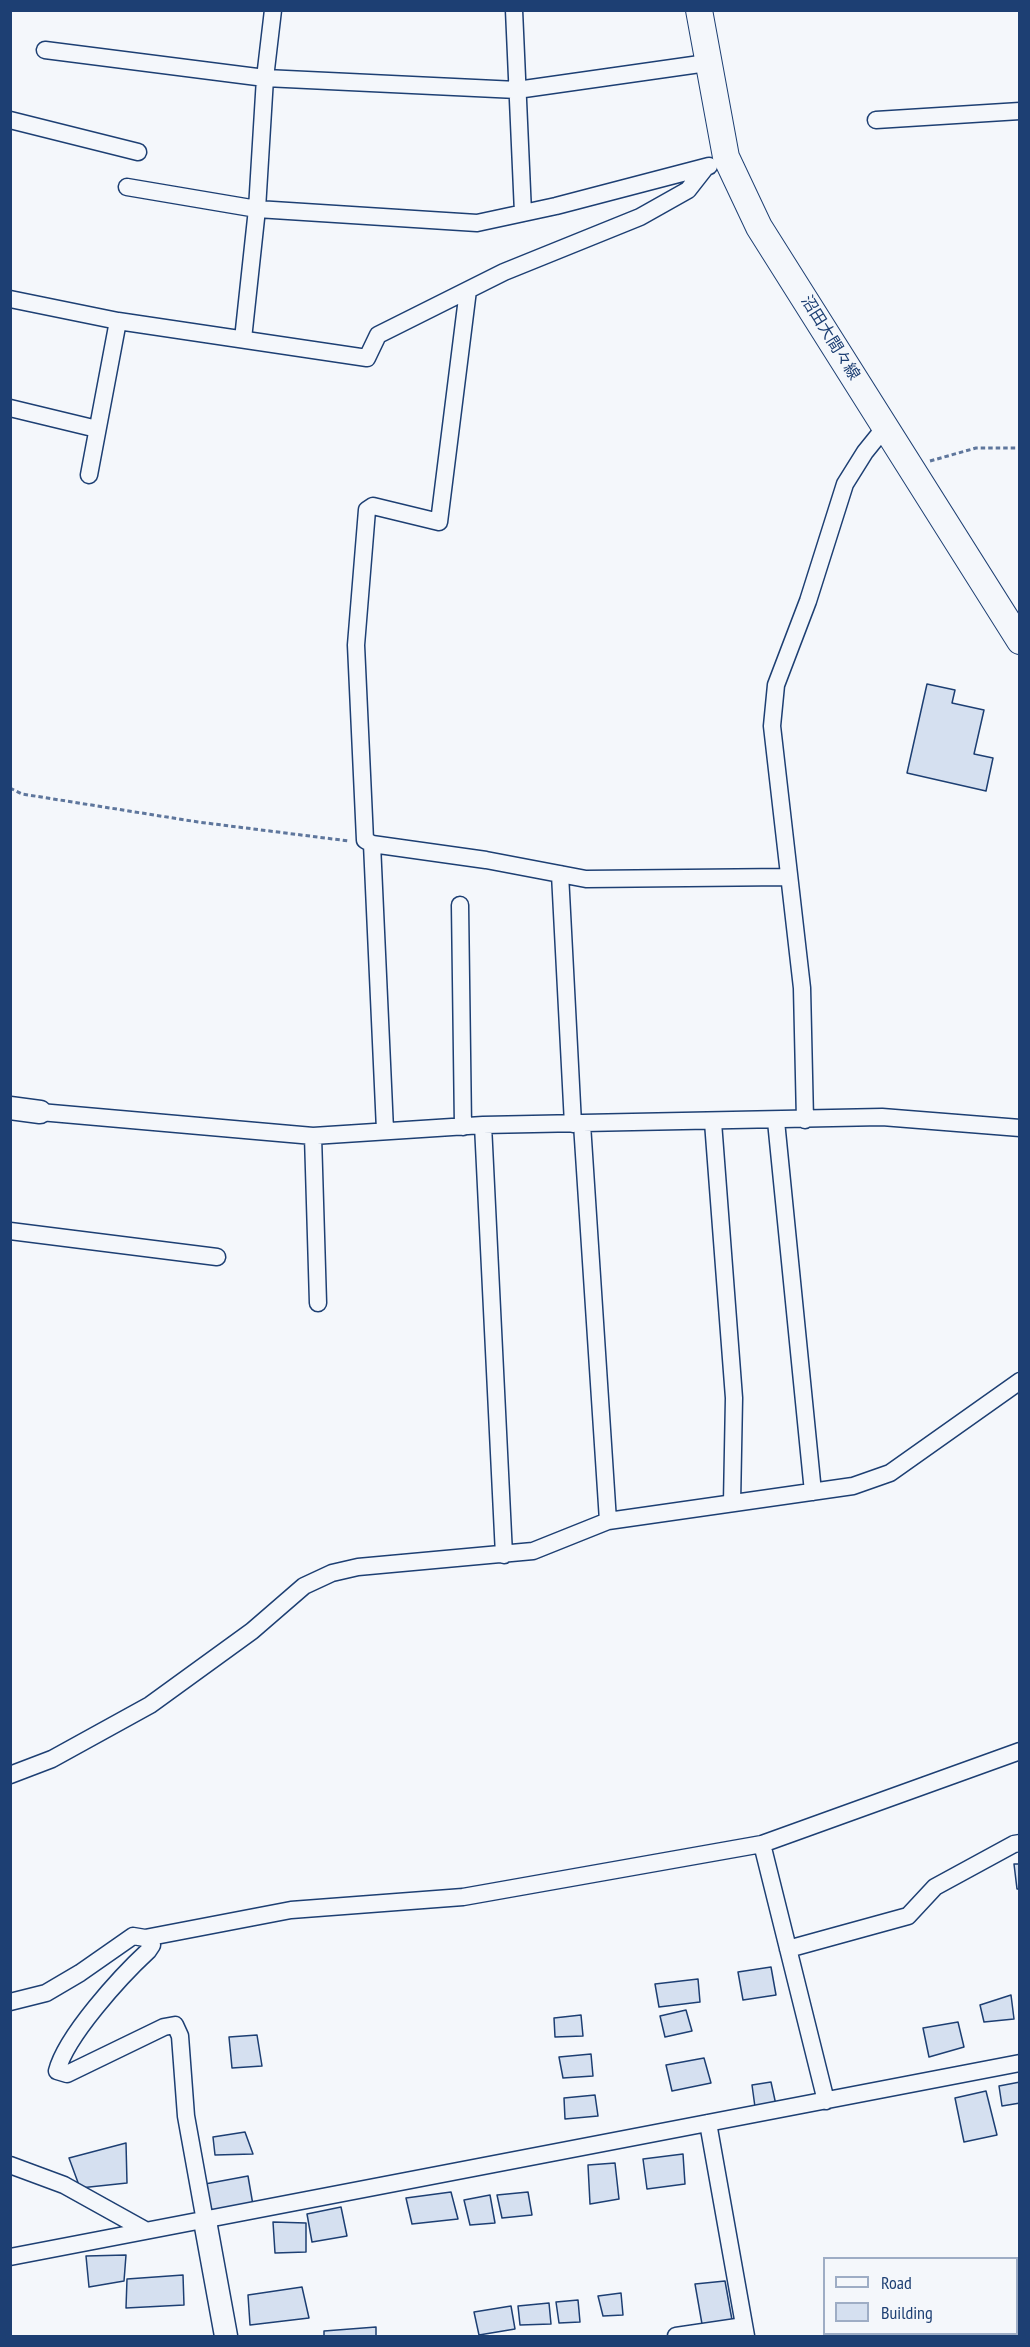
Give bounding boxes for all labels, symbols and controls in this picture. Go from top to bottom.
street label: 沼田大間々線 [796,292,864,384]
legend [823,2257,1018,2335]
text: Road [881,2271,912,2294]
text: Building [881,2301,933,2324]

